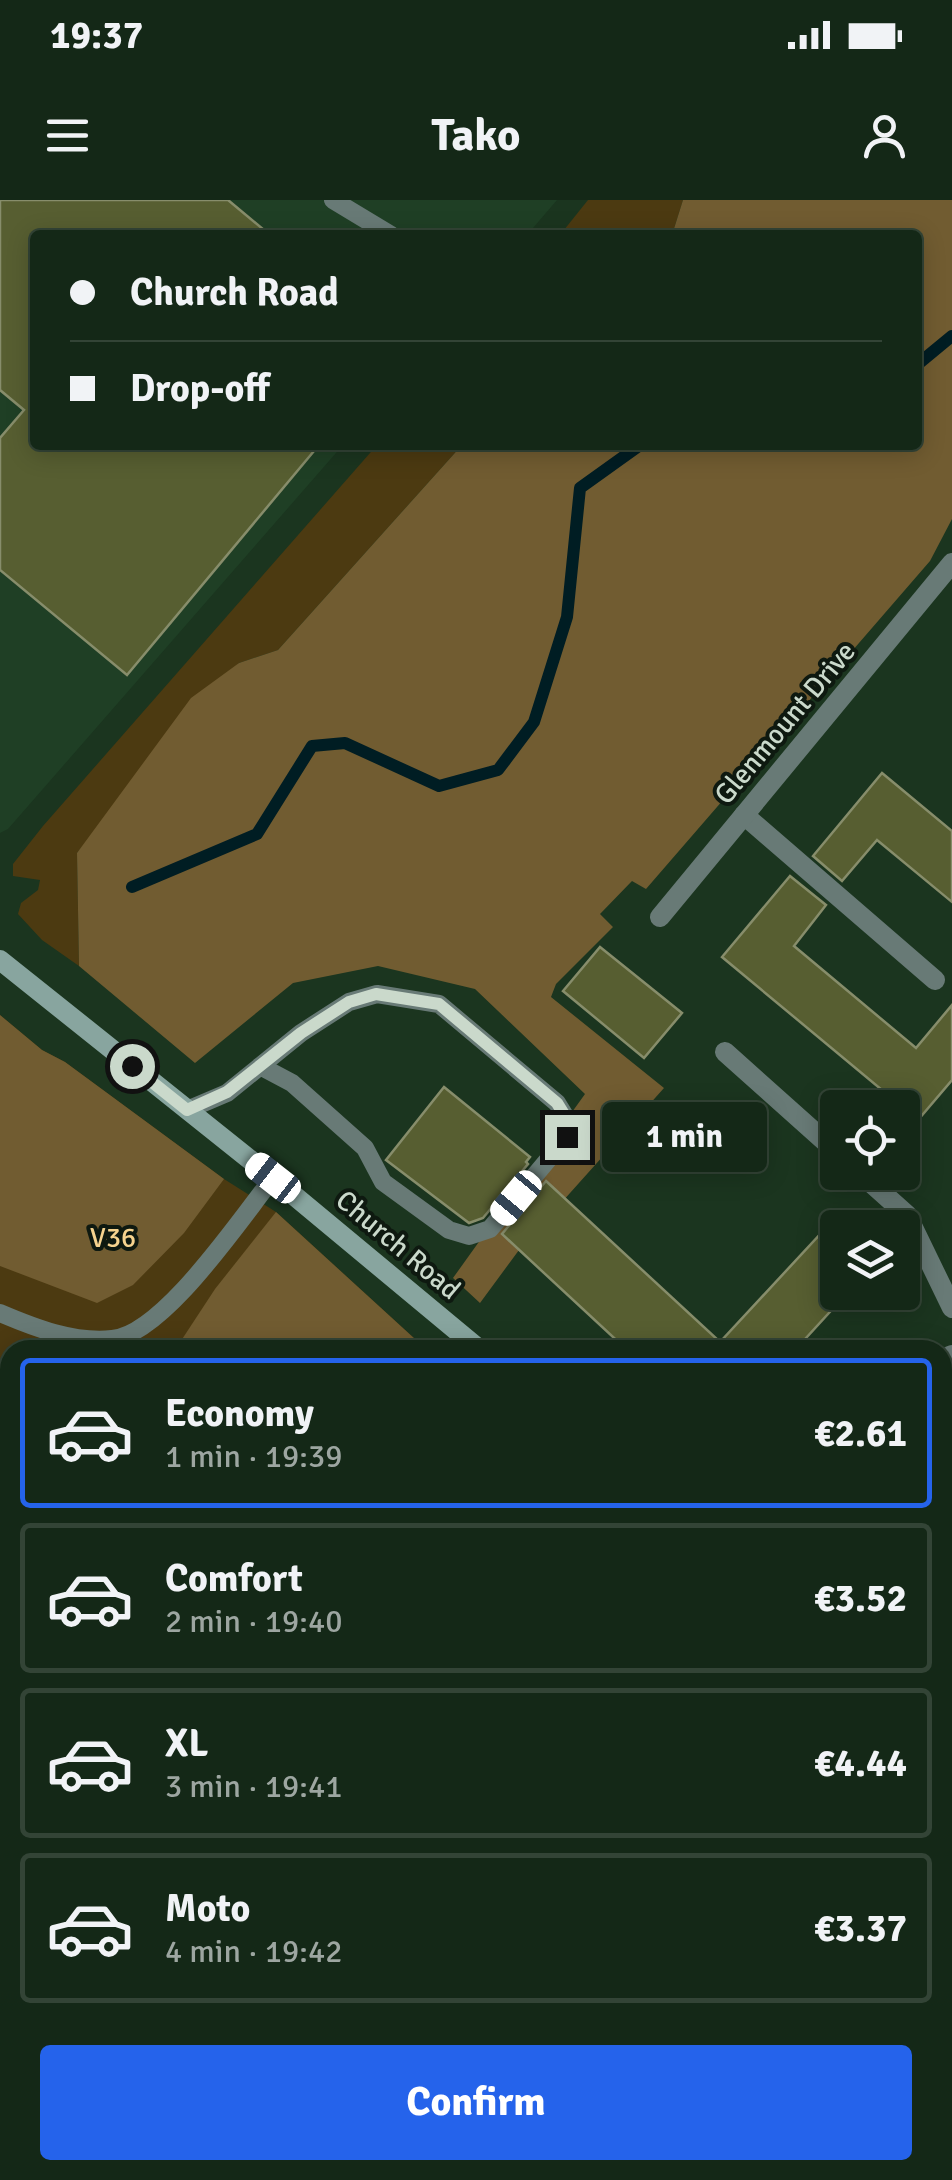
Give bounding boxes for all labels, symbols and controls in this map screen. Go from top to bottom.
text: 19:37 [50,12,143,59]
icon: menu [40,108,95,163]
text: Tako [431,108,521,163]
icon: person [857,108,912,163]
text: Church Road [130,269,339,316]
text: Drop-off [130,365,270,412]
street label: Glenmount Drive [707,635,863,811]
route start [110,1044,155,1089]
map controls [820,1090,920,1310]
button: locate [820,1090,920,1190]
callout: 1 min [602,1102,767,1172]
route end [545,1115,590,1160]
text: 1 min [646,1117,723,1156]
car [240,1148,306,1208]
car [485,1165,547,1231]
street label: Church Road [329,1183,467,1307]
button: layers [820,1210,920,1310]
park label: V36 [90,1221,136,1255]
icon: car [45,1388,135,1478]
text: Economy [165,1390,314,1437]
text: €2.61 [814,1410,907,1457]
text: 1 min · 19:39 [165,1437,343,1476]
icon: car [45,1553,135,1643]
text: Comfort [165,1555,303,1602]
text: €3.52 [814,1575,907,1622]
text: 2 min · 19:40 [165,1602,343,1641]
icon: car [45,1718,135,1808]
text: XL [165,1720,208,1767]
text: €4.44 [814,1740,907,1787]
text: 3 min · 19:41 [165,1767,343,1806]
icon: car [45,1883,135,1973]
text: Moto [165,1885,250,1932]
text: €3.37 [814,1905,907,1952]
text: 4 min · 19:42 [165,1932,343,1971]
button: Confirm [40,2045,912,2160]

